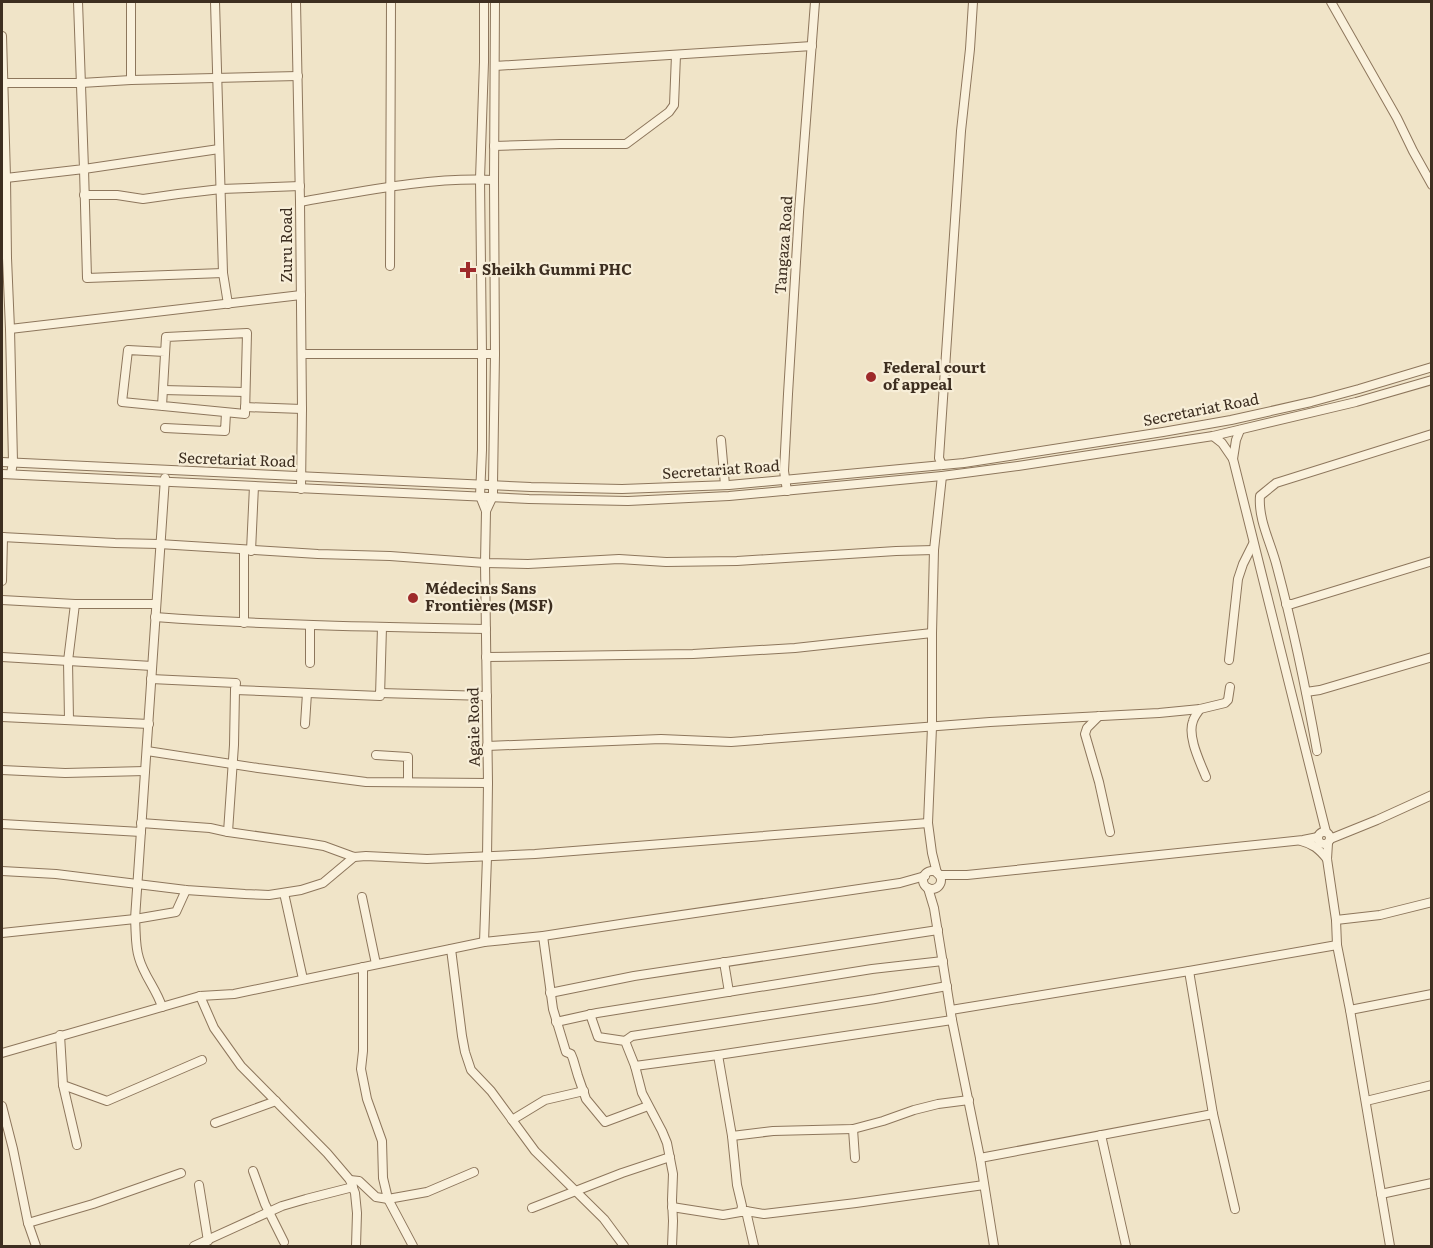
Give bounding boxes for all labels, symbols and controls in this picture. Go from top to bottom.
street label: Tangaza Road [768,195,797,295]
street label: Zuru Road [274,207,297,283]
place label: Sheikh Gummi PHC [482,257,632,280]
marker: Sheikh Gummi PHC [459,261,477,279]
place label: Federal court of appeal [883,355,986,395]
marker: Federal court of appeal [864,370,878,384]
street label: Secretariat Road [1141,386,1261,431]
street label: Secretariat Road [178,445,296,472]
street label: Secretariat Road [661,453,780,484]
place label: Médecins Sans Frontières (MSF) [425,576,553,616]
marker: Médecins Sans Frontières (MSF) [406,591,420,605]
street label: Agaie Road [460,687,485,767]

